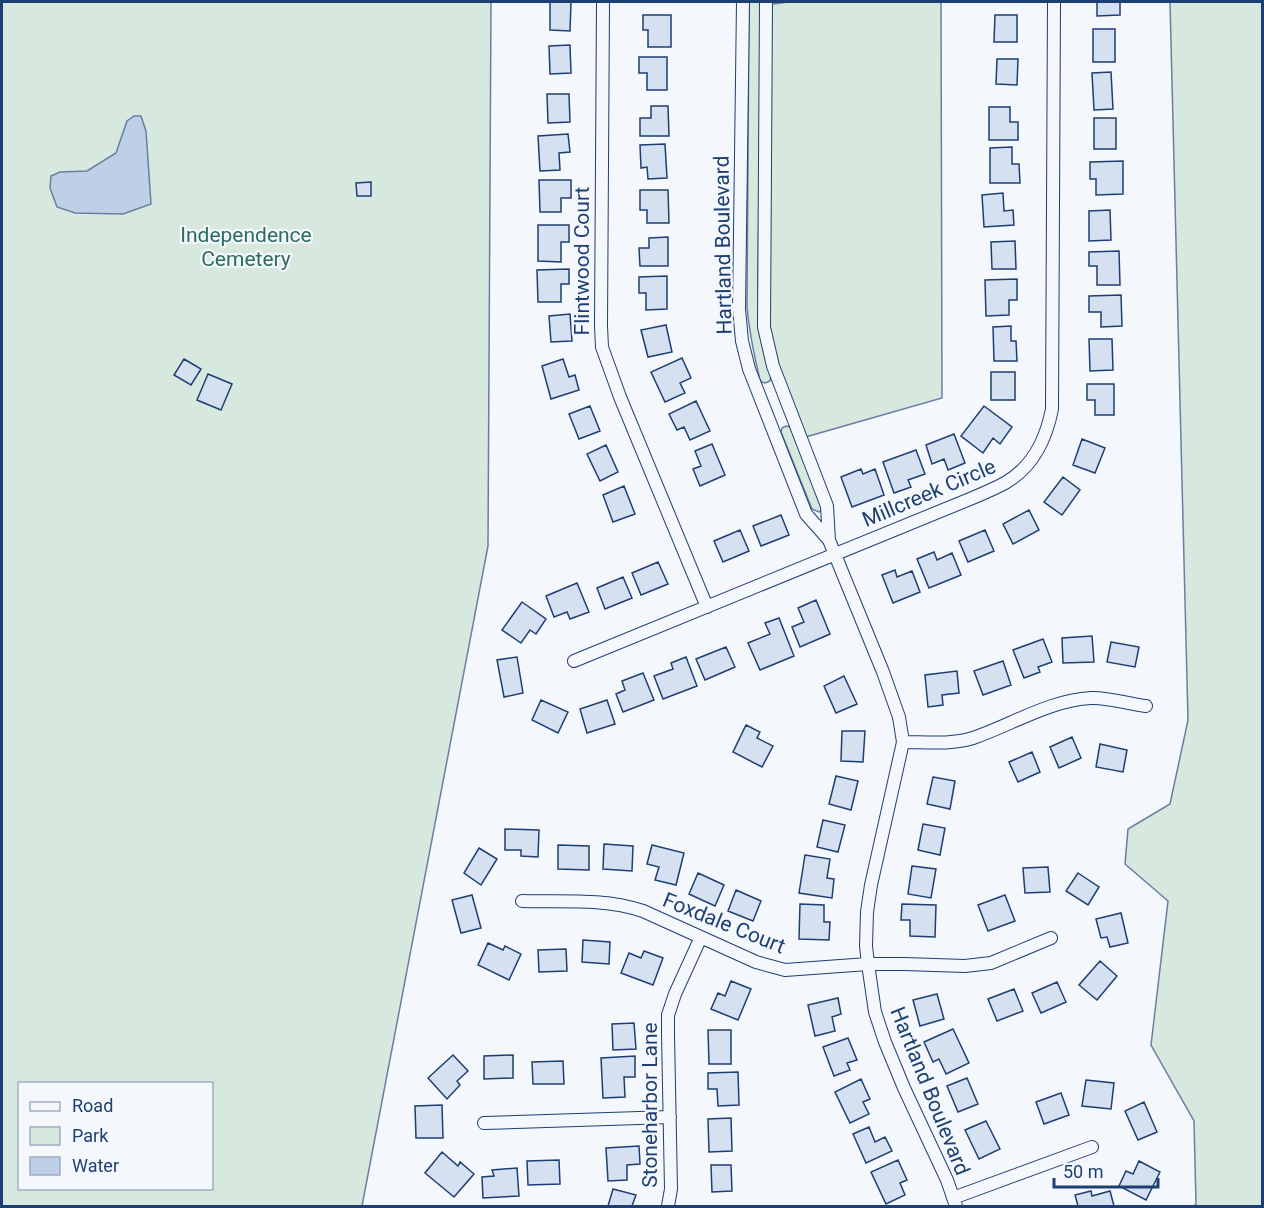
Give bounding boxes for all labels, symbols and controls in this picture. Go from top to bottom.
street label: Hartland Boulevard [709,155,737,335]
street label: Flintwood Court [570,186,594,335]
park label: Independence Cemetery [180,223,312,271]
street label: Millcreek Circle [859,454,999,532]
street label: Foxdale Court [659,888,789,958]
street label: Hartland Boulevard [885,1004,975,1178]
street label: Stoneharbor Lane [638,1022,662,1188]
legend [18,1082,213,1190]
text: Road [72,1095,113,1116]
text: Park [72,1125,109,1146]
scale bar [1054,1151,1158,1189]
text: Water [72,1155,119,1176]
text: 50 m [1063,1161,1103,1182]

